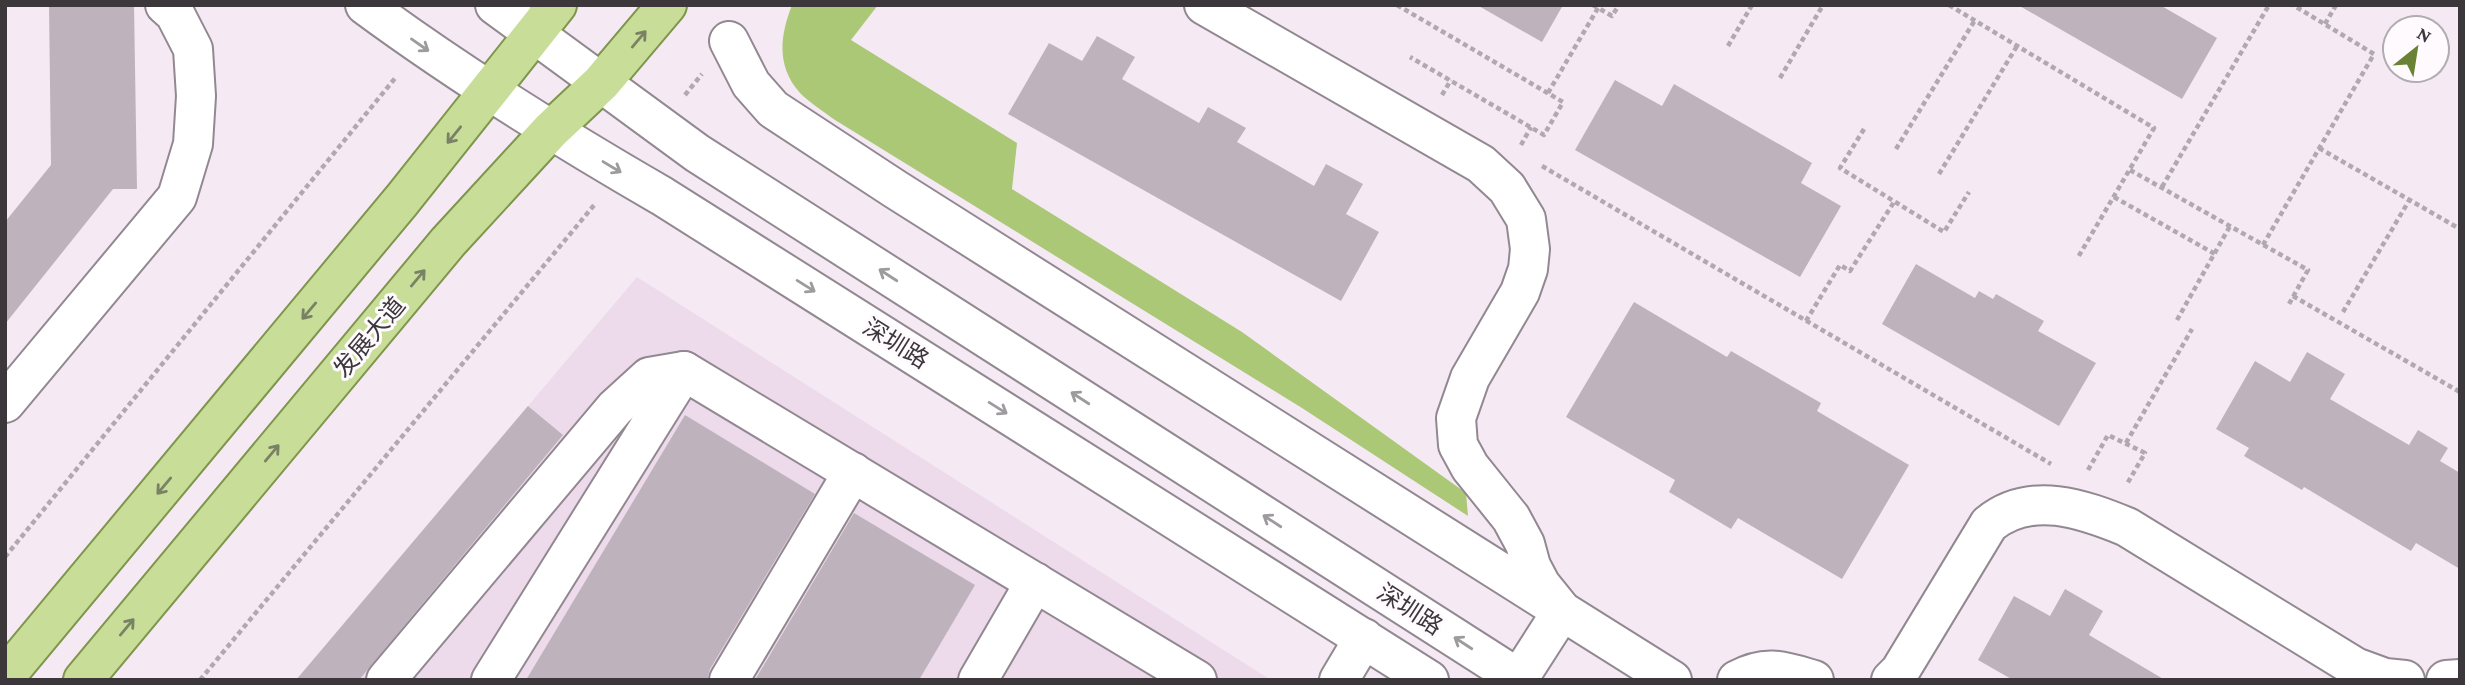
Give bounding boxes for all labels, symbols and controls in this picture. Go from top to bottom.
north arrow [2381,14,2451,84]
text: N [2413,22,2435,47]
one-way arrow [631,30,646,48]
one-way arrow [410,38,429,52]
one-way arrow [446,126,461,144]
one-way arrow [602,160,622,174]
one-way arrow [879,268,899,282]
one-way arrow [410,269,426,287]
one-way arrow [795,280,815,294]
street label: 发展大道 [328,292,410,382]
one-way arrow [302,302,317,320]
street label: 深圳路 [858,312,934,374]
one-way arrow [1071,391,1090,405]
one-way arrow [988,400,1007,415]
one-way arrow [264,444,280,462]
one-way arrow [156,477,172,495]
one-way arrow [1262,513,1282,527]
street label: 深圳路 [1372,578,1448,640]
one-way arrow [119,619,134,637]
one-way arrow [1454,636,1474,650]

